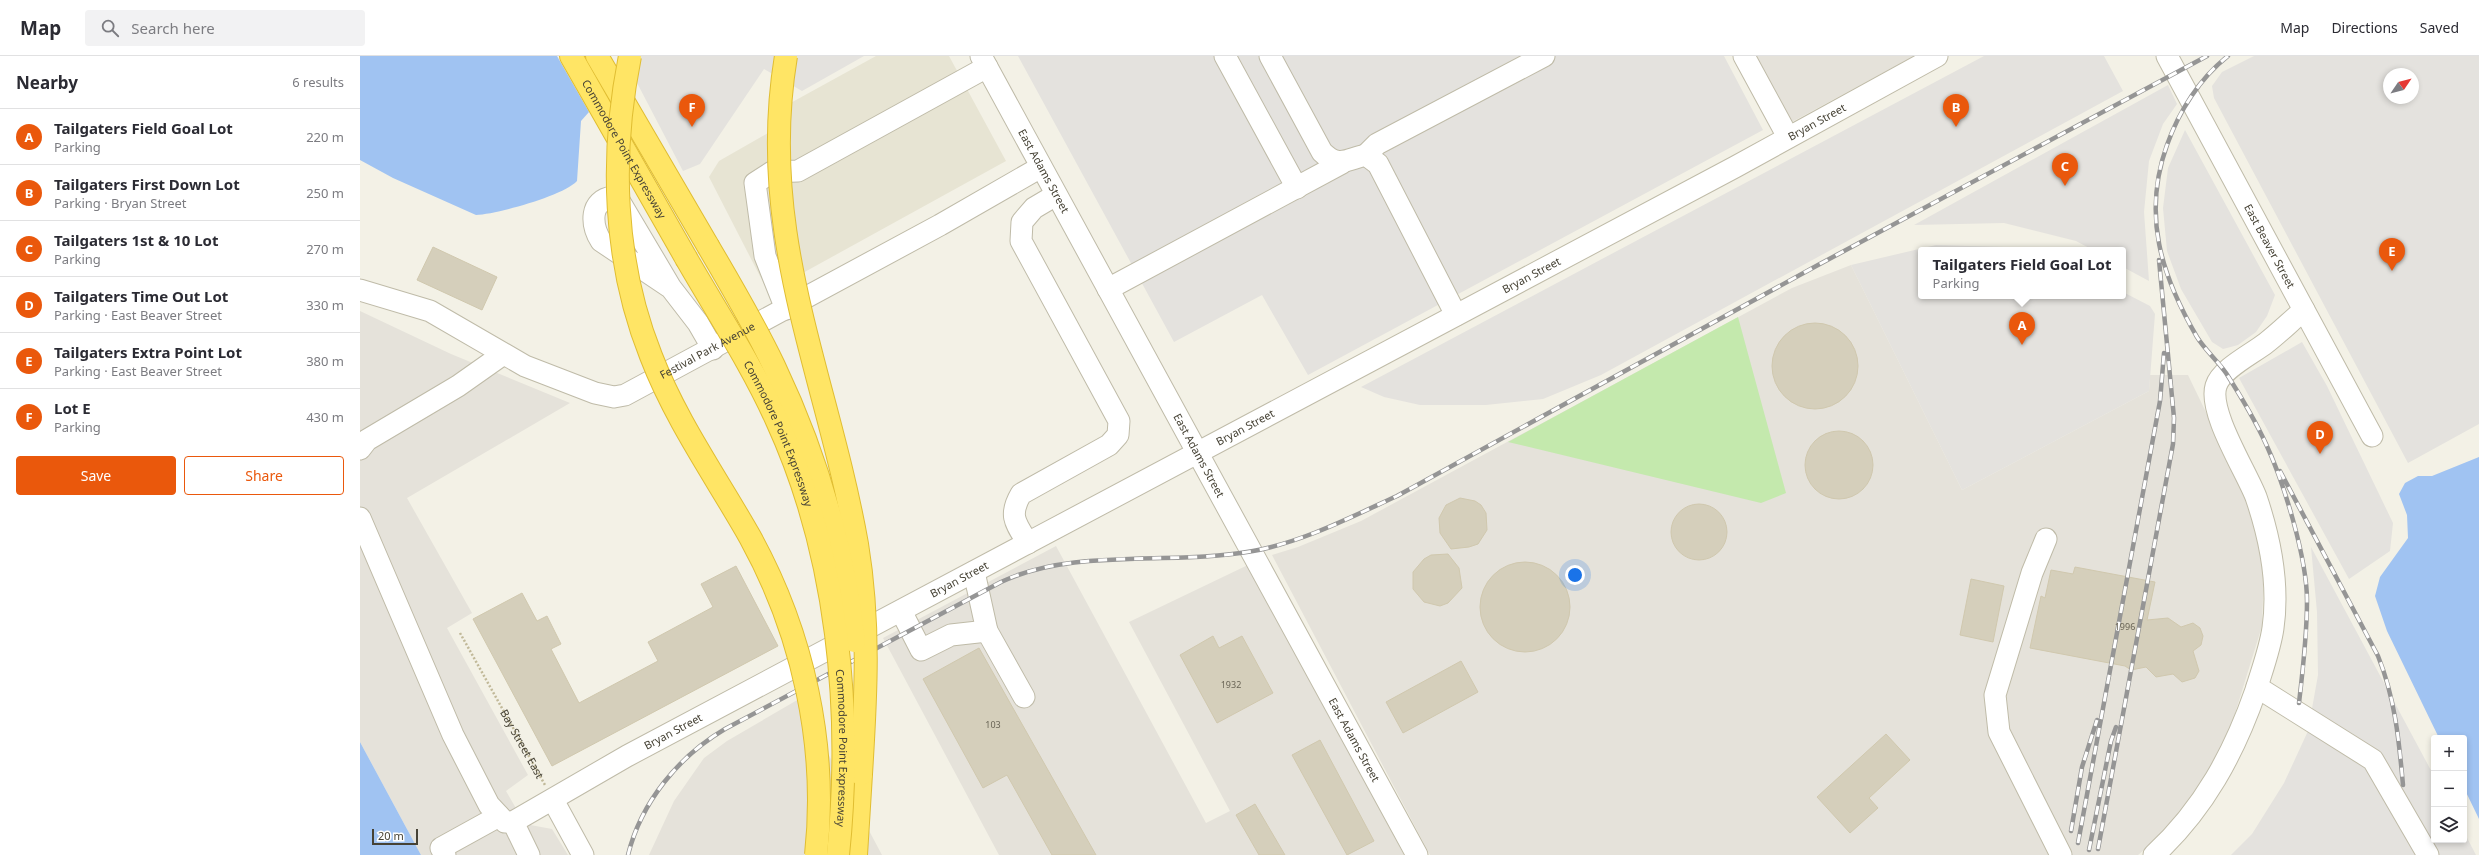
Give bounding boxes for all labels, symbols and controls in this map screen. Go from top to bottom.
search box [85,10,365,46]
text: Map [20,15,61,41]
icon: search [99,17,121,39]
text: Search here [131,18,215,38]
text: Map [2280,18,2309,37]
text: Directions [2331,18,2398,37]
text: Saved [2420,18,2459,37]
north arrow [2383,68,2419,104]
text: Nearby [16,71,78,94]
text: 6 results [292,73,344,91]
street label: Commodore Point Expressway [579,76,670,221]
pin: F [679,94,705,127]
pin: B [1943,94,1969,127]
street label: Bryan Street [1785,100,1848,144]
text: Tailgaters Field Goal Lot [54,118,233,138]
street label: East Adams Street [1015,126,1073,215]
text: A [25,128,34,146]
text: 220 m [306,128,344,146]
text: Parking [54,138,101,156]
pin: C [2052,153,2078,186]
text: Tailgaters First Down Lot [54,174,240,194]
text: B [25,184,33,202]
text: 250 m [306,184,344,202]
text: Parking · Bryan Street [54,194,187,212]
street label: East Beaver Street [2241,201,2299,291]
text: Tailgaters 1st & 10 Lot [54,230,218,250]
pin: E [2379,238,2405,271]
text: C [25,240,33,258]
text: 270 m [306,240,344,258]
popup [1918,247,2126,299]
text: Parking [54,250,101,268]
street label: Bryan Street [1499,253,1563,296]
text: Tailgaters Field Goal Lot [1933,254,2111,274]
text: Parking [1933,274,1979,292]
text: Tailgaters Time Out Lot [54,286,228,306]
text: D [24,296,34,314]
text: 330 m [306,296,344,314]
text: Parking · East Beaver Street [54,306,222,324]
pin: A [2009,312,2035,345]
street label: Festival Park Avenue [657,318,757,382]
text: Tailgaters Extra Point Lot [54,342,242,362]
text: E [25,352,33,370]
text: 380 m [306,352,344,370]
street label: Commodore Point Expressway [741,358,817,509]
text: Parking · East Beaver Street [54,362,222,380]
text: Lot E [54,398,91,418]
street label: Bryan Street [1213,405,1277,449]
text: F [25,408,33,426]
text: 430 m [306,408,344,426]
street label: East Adams Street [1170,410,1228,500]
text: Parking [54,418,101,436]
pin: D [2307,421,2333,454]
button: Save [16,456,176,495]
button: Share [184,456,344,495]
street label: Bryan Street [927,557,991,601]
your location [1565,565,1585,585]
house number: 1996 [2115,620,2135,633]
street label: Commodore Point Expressway [833,669,851,828]
house number: 1932 [1221,678,1241,691]
street label: East Adams Street [1326,695,1384,784]
street label: Bay Street East [497,706,548,781]
street label: Bryan Street [641,709,705,753]
house number: 103 [985,718,1001,731]
map controls [2431,735,2467,843]
button: + [2431,735,2467,771]
button: − [2431,771,2467,807]
button: layers [2431,807,2467,843]
scale bar [372,827,418,846]
text: 20 m [378,828,404,843]

